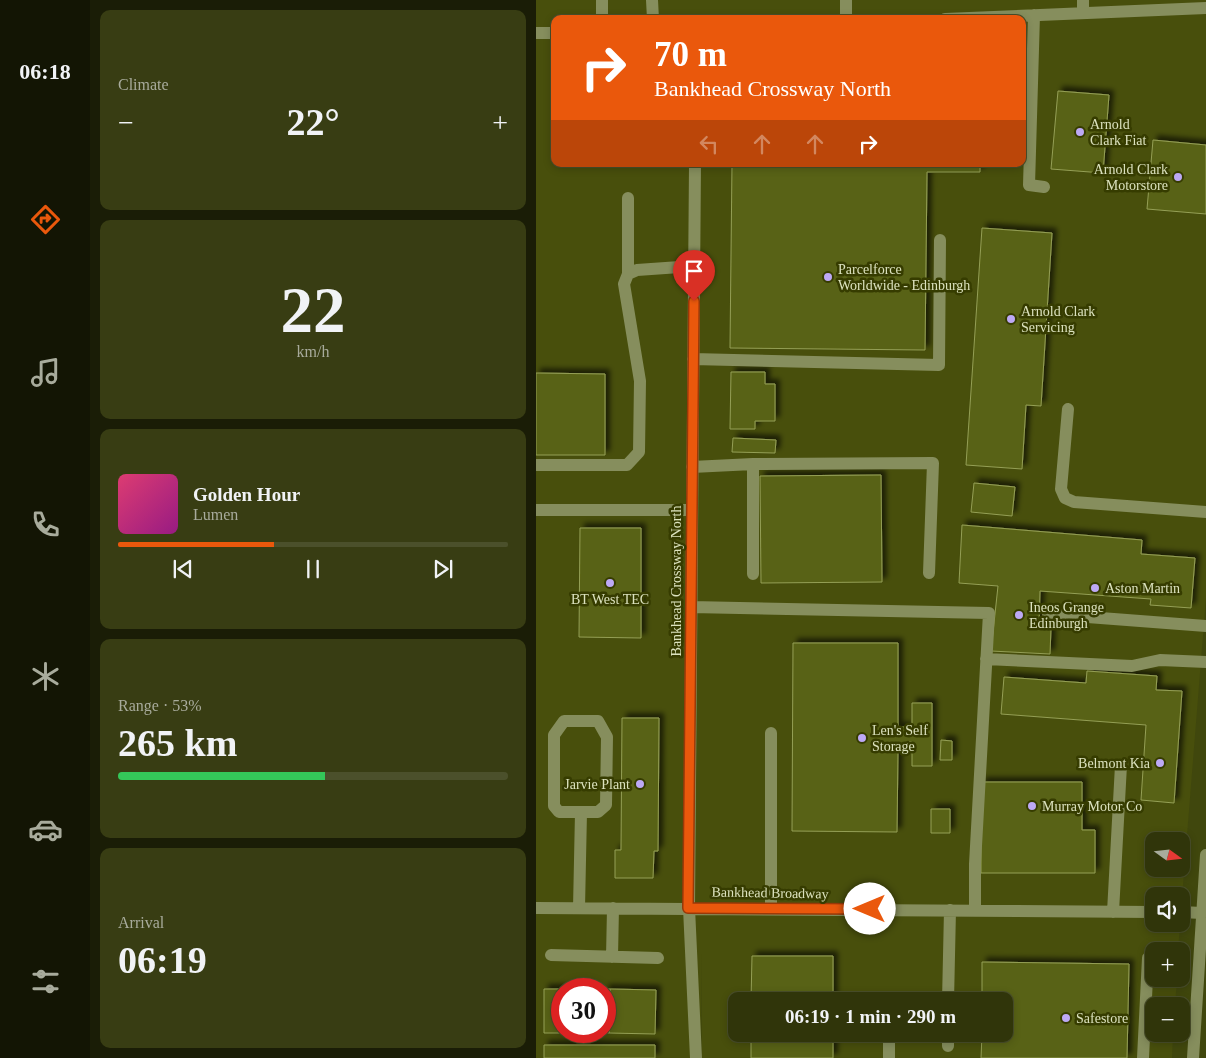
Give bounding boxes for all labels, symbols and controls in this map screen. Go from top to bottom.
icon: right [571,35,636,100]
text: 70 m [654,35,727,74]
text: 06:18 [19,59,71,84]
text: Climate [118,76,169,93]
text: Bankhead Crossway North [654,76,891,101]
text: 22° [286,101,340,143]
text: − [118,107,134,138]
text: + [492,107,508,138]
place label: Arnold Clark Fiat [1090,117,1146,148]
marker: Arnold Clark Fiat [1074,126,1086,138]
icon: left [695,130,723,158]
icon: ahead [748,130,776,158]
icon: ahead [801,130,829,158]
icon: right [854,130,882,158]
place label: Arnold Clark Motorstore [1094,162,1168,193]
marker: Arnold Clark Motorstore [1172,171,1184,183]
icon: directions [28,202,63,237]
pin [673,250,715,301]
icon: arrive [680,257,708,285]
place label: Parcelforce Worldwide - Edinburgh [838,262,970,293]
marker: Parcelforce Worldwide - Edinburgh [822,271,834,283]
text: 22 [281,274,346,346]
place label: Arnold Clark Servicing [1021,304,1095,335]
marker: Arnold Clark Servicing [1005,313,1017,325]
text: km/h [297,343,329,360]
icon: music [28,355,63,390]
text: Golden Hour [193,484,300,505]
text: Lumen [193,506,238,523]
street label: Bankhead Crossway North [669,506,684,656]
icon: phone [28,507,63,542]
icon: previous [169,555,197,583]
icon: pause [299,555,327,583]
icon: next [429,555,457,583]
marker: BT West TEC [604,577,616,589]
place label: Aston Martin [1105,581,1180,596]
marker: Aston Martin [1089,582,1101,594]
place label: BT West TEC [571,592,649,607]
place label: Ineos Grange Edinburgh [1029,600,1104,631]
marker: Ineos Grange Edinburgh [1013,609,1025,621]
icon: climate [28,659,63,694]
text: Range · 53% [118,697,202,714]
text: 265 km [118,722,237,764]
place label: Len's Self Storage [872,723,928,754]
marker: Len's Self Storage [856,732,868,744]
place label: Belmont Kia [1078,756,1151,771]
marker: Belmont Kia [1154,757,1166,769]
place label: Jarvie Plant [564,777,630,792]
marker: Jarvie Plant [634,778,646,790]
place label: Murray Motor Co [1042,799,1142,814]
marker: Murray Motor Co [1026,800,1038,812]
icon: car [28,812,63,847]
north arrow [1145,832,1190,878]
map controls [1145,832,1190,1042]
position arrow [843,882,895,934]
street label: Bankhead Broadway [711,884,829,902]
button: sound [1145,887,1190,932]
text: Arrival [118,914,164,931]
text: 06:19 [118,939,207,981]
button: + [1145,942,1190,987]
icon: filters [28,964,63,999]
speed limit sign: 30 [551,978,616,1043]
button: − [1145,997,1190,1042]
text: 06:19 · 1 min · 290 m [785,1006,956,1027]
place label: Safestore [1076,1011,1128,1026]
marker: Safestore [1060,1012,1072,1024]

